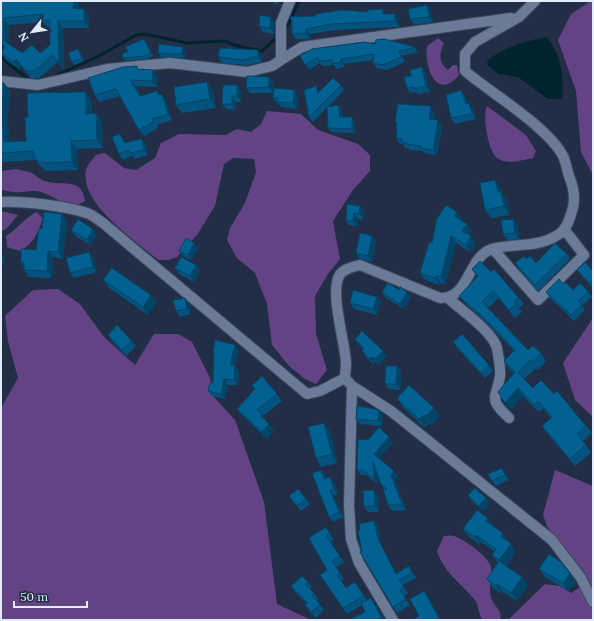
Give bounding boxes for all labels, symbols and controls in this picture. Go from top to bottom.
north arrow [12,12,52,52]
text: N [15,29,32,44]
scale bar [14,583,87,609]
text: 50 m [20,589,48,604]

